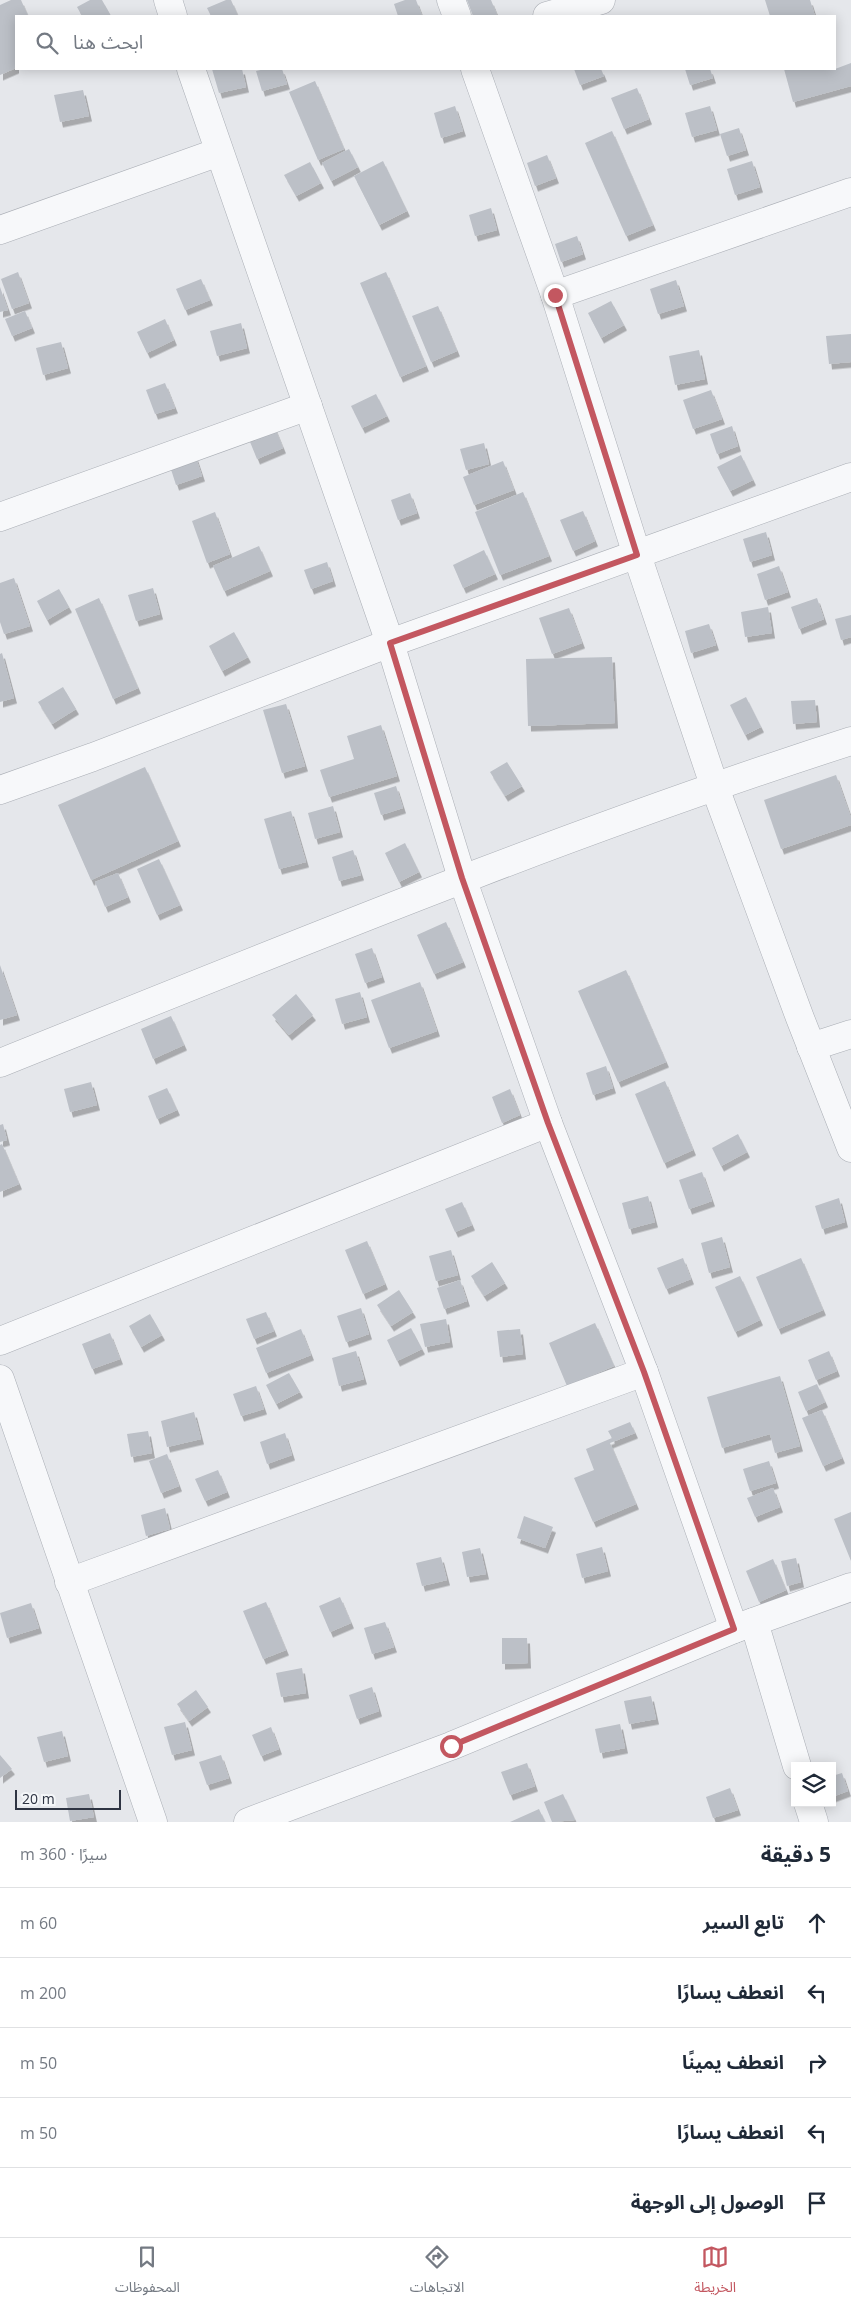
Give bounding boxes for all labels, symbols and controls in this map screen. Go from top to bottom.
search box [15,15,836,70]
icon: search [33,29,61,57]
text: ابحث هنا [73,29,143,55]
route end [544,284,567,307]
route start [440,1735,463,1758]
map controls [791,1762,836,1807]
button: layers [791,1762,836,1807]
scale bar [15,1787,121,1810]
text: 20 m [22,1789,55,1808]
text: 5 دقيقة [761,1840,831,1868]
text: سيرًا · 360 m [20,1843,107,1865]
text: تابع السير [703,1909,784,1935]
icon: ahead [803,1909,831,1937]
text: 60 m [20,1912,57,1934]
text: انعطف يسارًا [677,1979,784,2005]
icon: left [803,1979,831,2007]
text: 200 m [20,1982,66,2004]
text: انعطف يمينًا [682,2049,784,2075]
icon: right [803,2049,831,2077]
text: 50 m [20,2052,57,2074]
text: انعطف يسارًا [677,2119,784,2145]
icon: left [803,2119,831,2147]
text: 50 m [20,2122,57,2144]
text: الوصول إلى الوجهة [631,2189,784,2215]
icon: arrive [803,2189,831,2217]
tab: المحفوظات [115,2243,180,2302]
tab: الاتجاهات [410,2243,464,2302]
tab: الخريطة [694,2243,736,2302]

